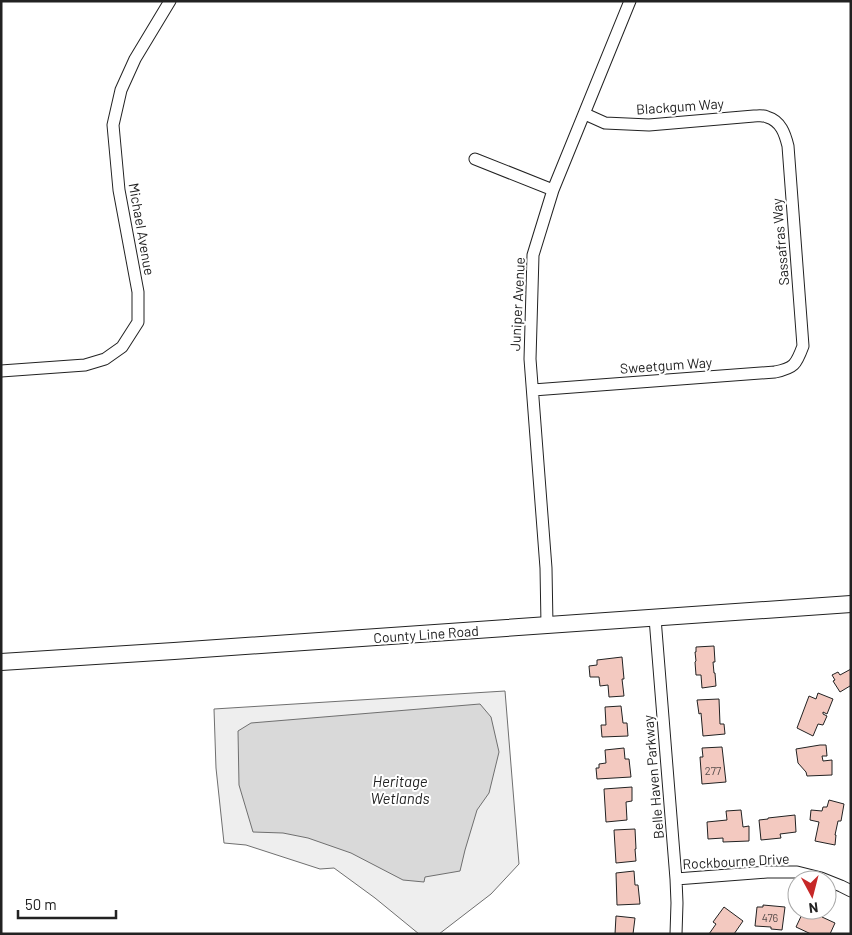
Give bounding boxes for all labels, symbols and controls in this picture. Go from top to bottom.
street label: Blackgum Way [636,94,725,118]
street label: Michael Avenue [126,181,158,277]
street label: Sassafras Way [768,197,792,286]
street label: Juniper Avenue [506,257,528,351]
street label: Sweetgum Way [619,353,713,377]
street label: County Line Road [373,622,479,646]
street label: Belle Haven Parkway [639,714,667,840]
house number: 277 [705,764,721,777]
water label: Heritage Wetlands [371,772,429,807]
street label: Rockbourne Drive [682,850,790,872]
north arrow [787,870,837,920]
scale bar [18,888,115,920]
text: 50 m [25,895,57,913]
text: N [808,899,819,917]
house number: 476 [762,911,779,924]

